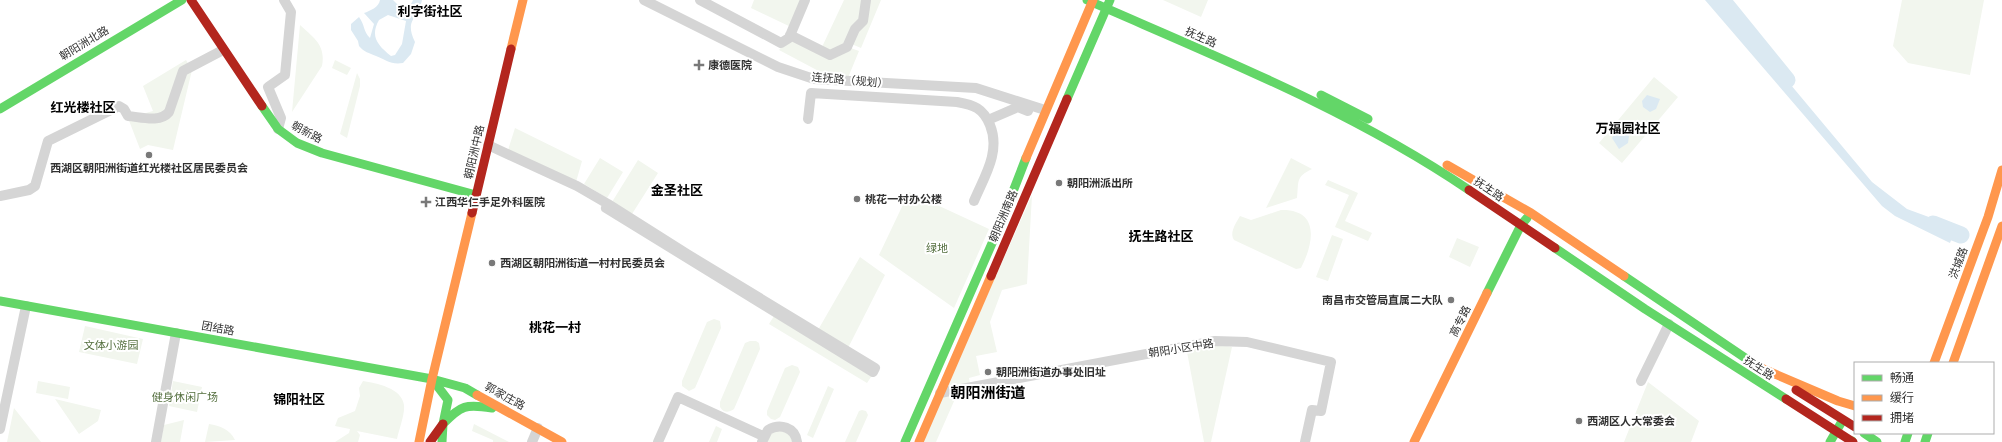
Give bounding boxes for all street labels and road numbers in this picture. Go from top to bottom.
street label: 朝阳洲北路 [57,24,112,64]
street label: 抚生路 [1183,25,1219,51]
street label: 连抚路（规划） [811,71,889,91]
street label: 朝新路 [289,119,324,147]
street label: 朝阳洲中路 [462,124,488,181]
street label: 抚生路 [1471,175,1506,205]
street label: 朝阳洲南路 [987,188,1021,244]
street label: 洪城路 [1947,245,1971,281]
street label: 高专路 [1447,304,1474,339]
street label: 团结路 [200,319,235,339]
street label: 朝阳小区中路 [1147,337,1215,361]
street label: 抚生路 [1741,354,1776,384]
street label: 郭家庄路 [482,380,527,414]

